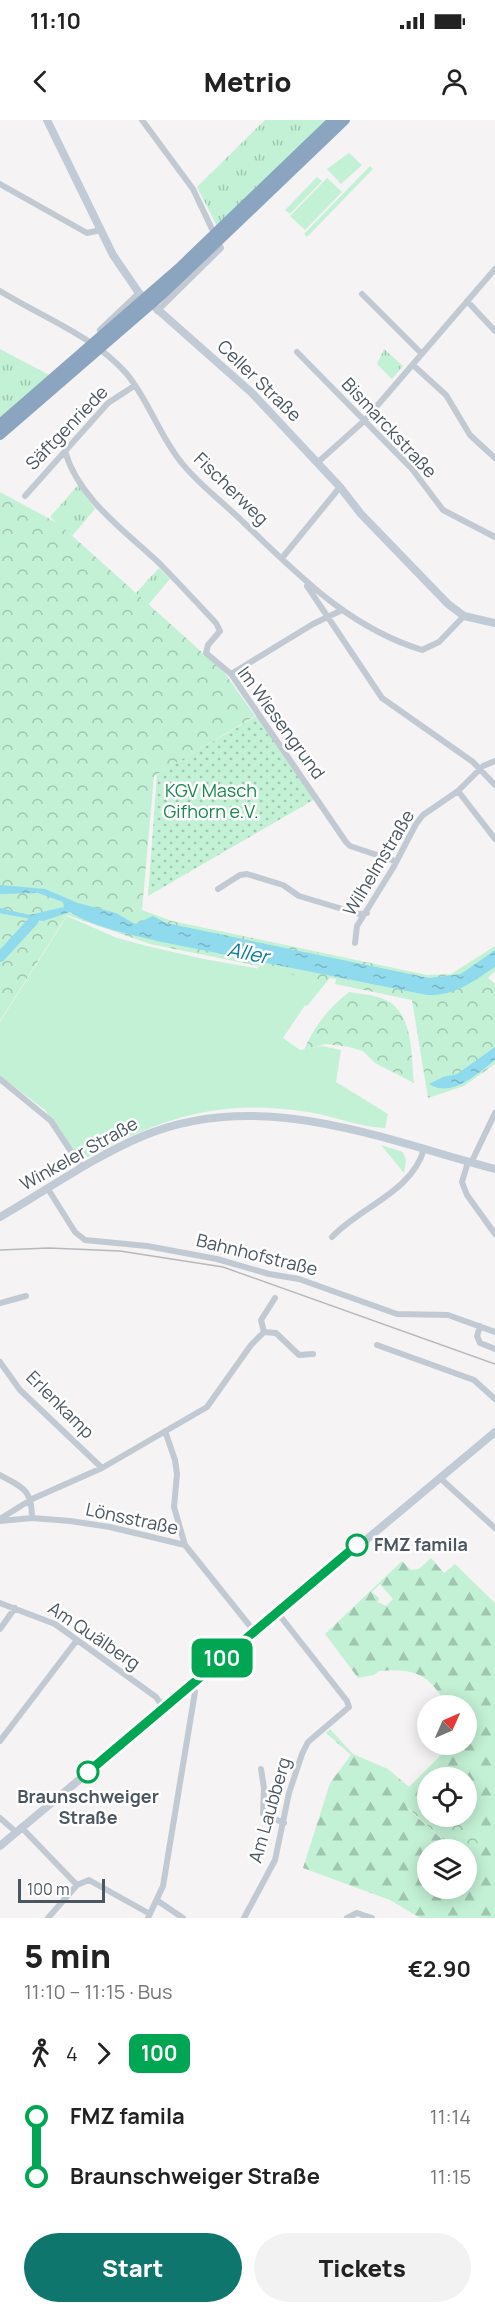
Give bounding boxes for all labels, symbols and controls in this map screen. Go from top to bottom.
text: 11:10 [30,6,81,36]
text: Metrio [204,63,291,100]
icon: back [24,65,57,98]
icon: person [438,65,471,98]
street label: Celler Straße [212,334,307,426]
street label: Bismarckstraße [337,372,443,483]
street label: Säftgenriede [20,380,113,475]
street label: Fischerweg [189,447,274,530]
street label: Im Wiesengrund [233,661,331,784]
park label: KGV Masch Gifhorn e.V. [163,778,259,823]
street label: Wilhelmstraße [337,805,419,920]
water label: Aller [225,935,273,970]
street label: Winkeler Straße [15,1111,142,1195]
street label: Bahnhofstraße [194,1227,320,1281]
street label: Erlenkamp [22,1365,100,1443]
street label: Lönsstraße [84,1497,181,1540]
place label: FMZ famila [374,1532,468,1556]
marker: FMZ famila [346,1534,368,1556]
street label: Am Quälberg [44,1596,145,1675]
line badge: 100 [188,1638,256,1678]
text: 100 [204,1644,240,1672]
north arrow [417,1695,477,1755]
map controls [417,1695,477,1899]
street label: Am Laubberg [243,1754,296,1865]
marker: Braunschweiger Straße [77,1761,99,1783]
button: locate [417,1767,477,1827]
place label: Braunschweiger Straße [17,1784,159,1829]
button: layers [417,1839,477,1899]
scale bar [18,1876,105,1904]
text: 100 m [27,1878,70,1900]
text: 5 min [24,1933,111,1978]
text: €2.90 [408,1954,471,1984]
text: 11:10 – 11:15 · Bus [24,1978,172,2005]
icon: walk [24,2037,57,2070]
icon: forward [87,2037,120,2070]
text: 100 [141,2039,178,2067]
text: 4 [66,2040,78,2067]
text: FMZ famila [70,2101,185,2131]
text: 11:14 [430,2103,471,2130]
text: Braunschweiger Straße [70,2161,320,2191]
text: 11:15 [430,2163,471,2190]
button: Start [24,2233,242,2302]
button: Tickets [254,2233,471,2302]

